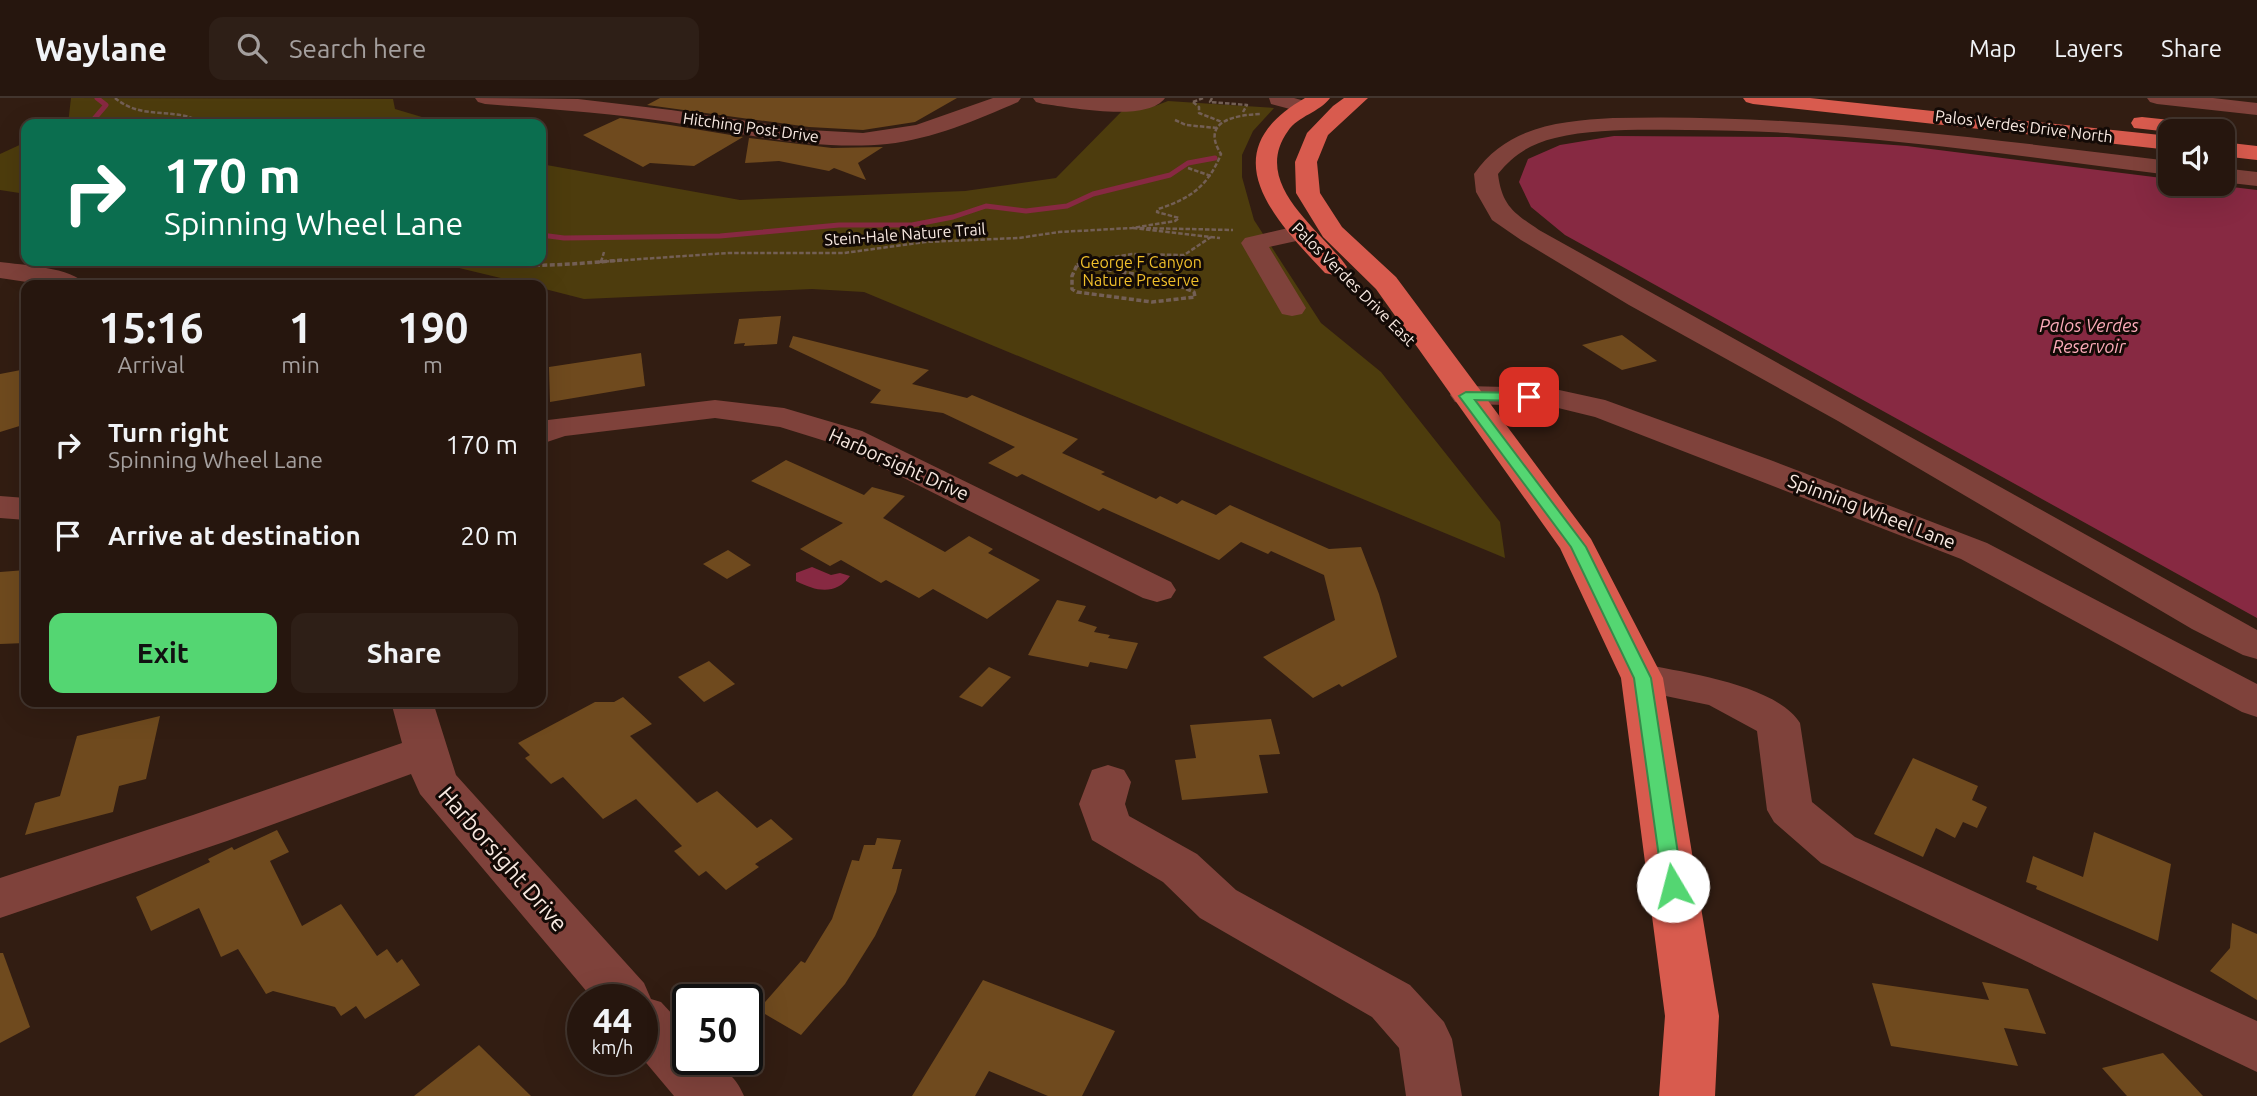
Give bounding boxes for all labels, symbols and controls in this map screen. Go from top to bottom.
search box [209,17,699,80]
icon: search [233,29,271,67]
text: Waylane [35,30,167,67]
text: Search here [289,34,426,63]
text: Map [1969,35,2016,62]
text: Layers [2054,35,2123,62]
text: Share [2161,35,2222,62]
street label: Palos Verdes Drive North [1934,106,2114,146]
street label: Hitching Post Drive [682,109,820,145]
map controls [2158,119,2235,196]
button: sound [2158,119,2235,196]
icon: right [49,147,140,238]
text: 170 m [164,147,301,202]
text: Spinning Wheel Lane [164,205,463,241]
street label: Stein-Hale Nature Trail [824,219,986,249]
street label: Palos Verdes Drive East [1289,219,1420,350]
park label: George F Canyon Nature Preserve [1080,253,1202,289]
text: 15:16 [99,304,204,351]
text: 1 [289,304,312,351]
text: 190 [397,304,468,351]
water label: Palos Verdes Reservoir [2039,315,2139,356]
text: Arrival [118,352,185,377]
text: min [281,352,320,377]
text: m [423,352,443,377]
pin [1499,367,1559,427]
icon: arrive [1510,378,1548,416]
text: Turn right [108,418,229,447]
street label: Harborsight Drive [826,423,972,505]
icon: right [49,426,87,464]
text: 170 m [446,430,518,459]
text: Spinning Wheel Lane [108,447,323,472]
street label: Spinning Wheel Lane [1785,469,1959,553]
icon: arrive [49,517,87,555]
text: Arrive at destination [108,521,361,550]
text: 20 m [460,521,518,550]
button: Exit [49,613,277,693]
button: Share [291,613,518,693]
street label: Harborsight Drive [434,781,573,936]
position arrow [1636,849,1710,923]
speed limit sign: 50 [672,984,763,1075]
text: 44 [593,1000,632,1040]
text: km/h [592,1037,633,1057]

